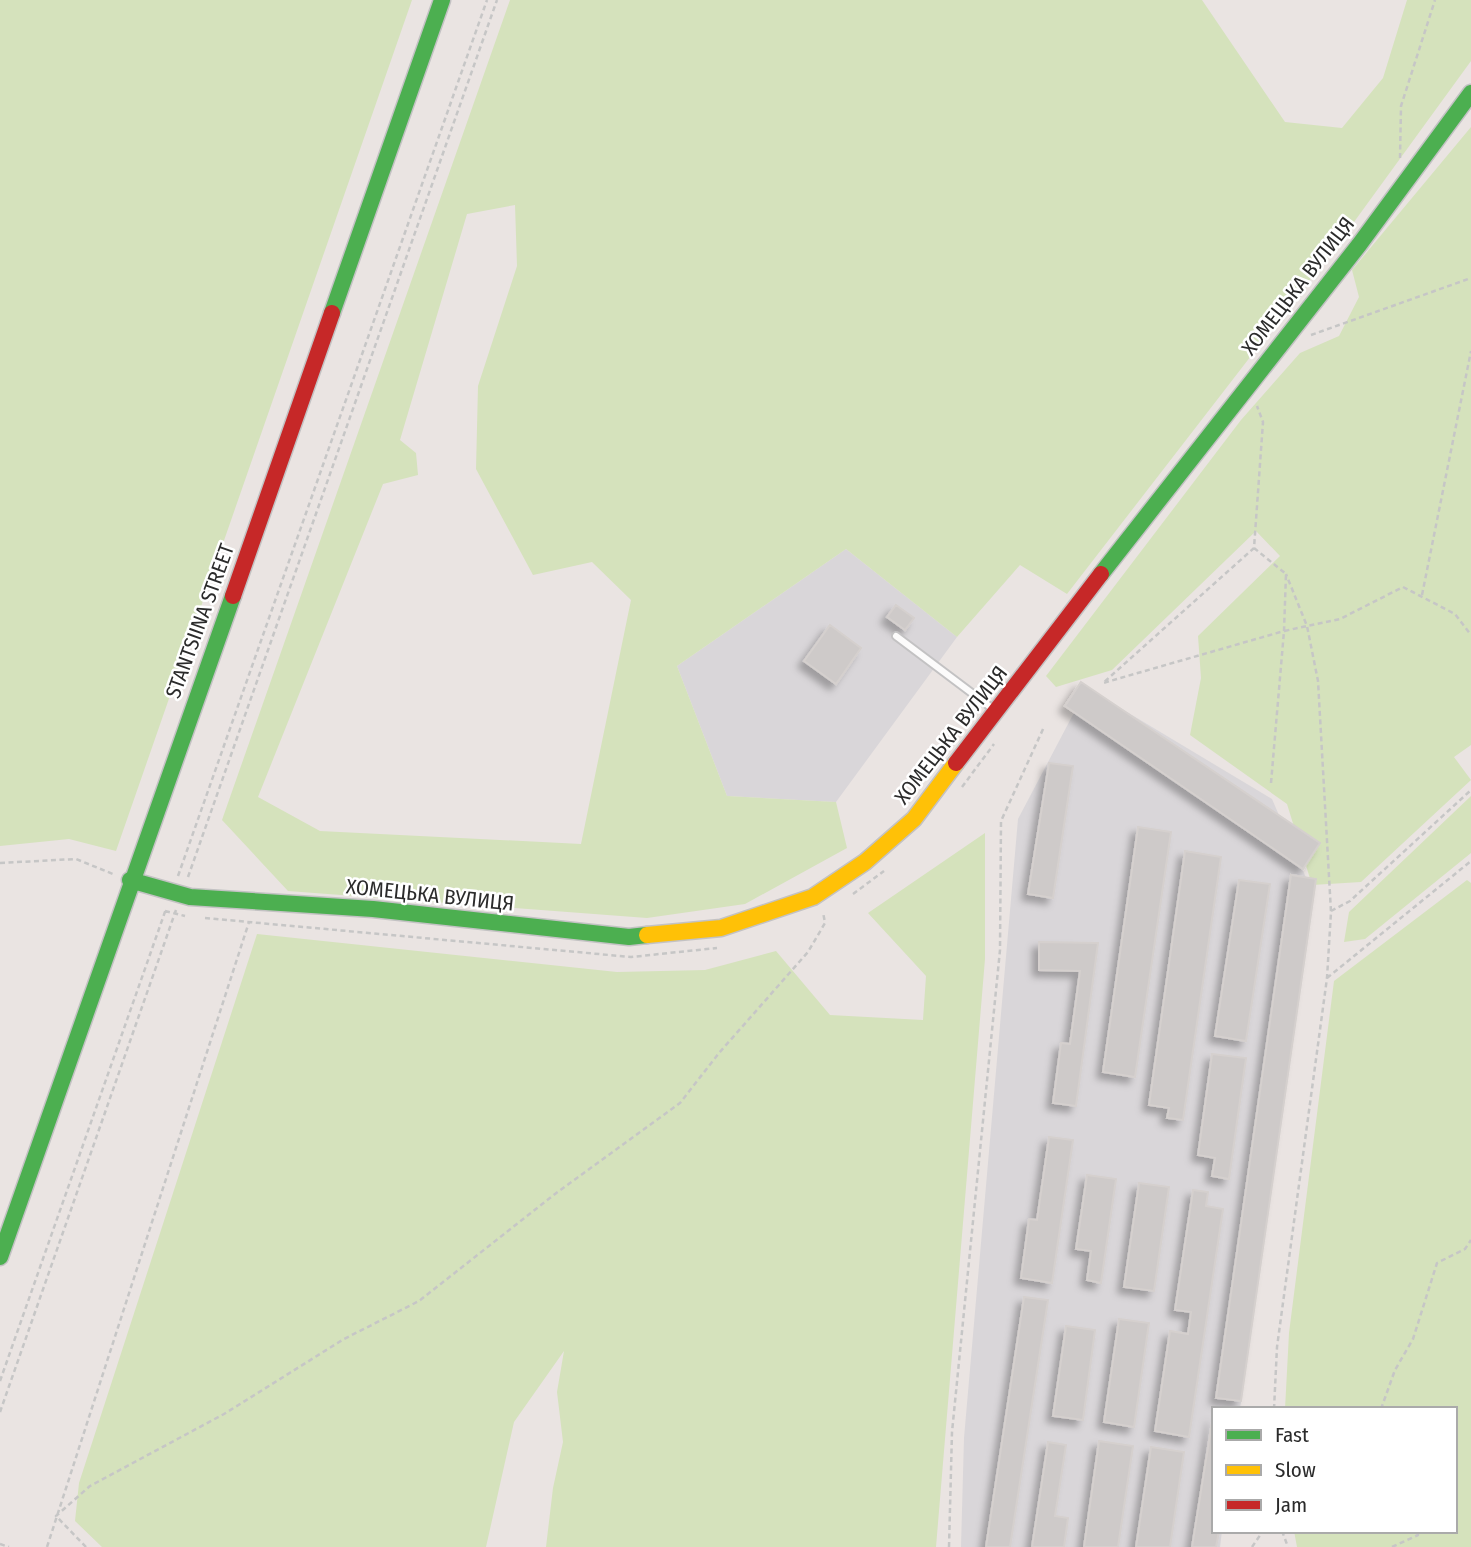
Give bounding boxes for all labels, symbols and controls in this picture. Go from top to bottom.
street label: ХОМЕЦЬКА ВУЛИЦЯ [1236,212,1360,360]
street label: STANTSIINA STREET [160,540,240,702]
street label: ХОМЕЦЬКА ВУЛИЦЯ [889,661,1013,809]
street label: ХОМЕЦЬКА ВУЛИЦЯ [345,873,515,917]
legend [1212,1407,1457,1533]
text: Fast [1275,1422,1309,1448]
text: Slow [1275,1457,1316,1483]
text: Jam [1275,1492,1307,1518]

